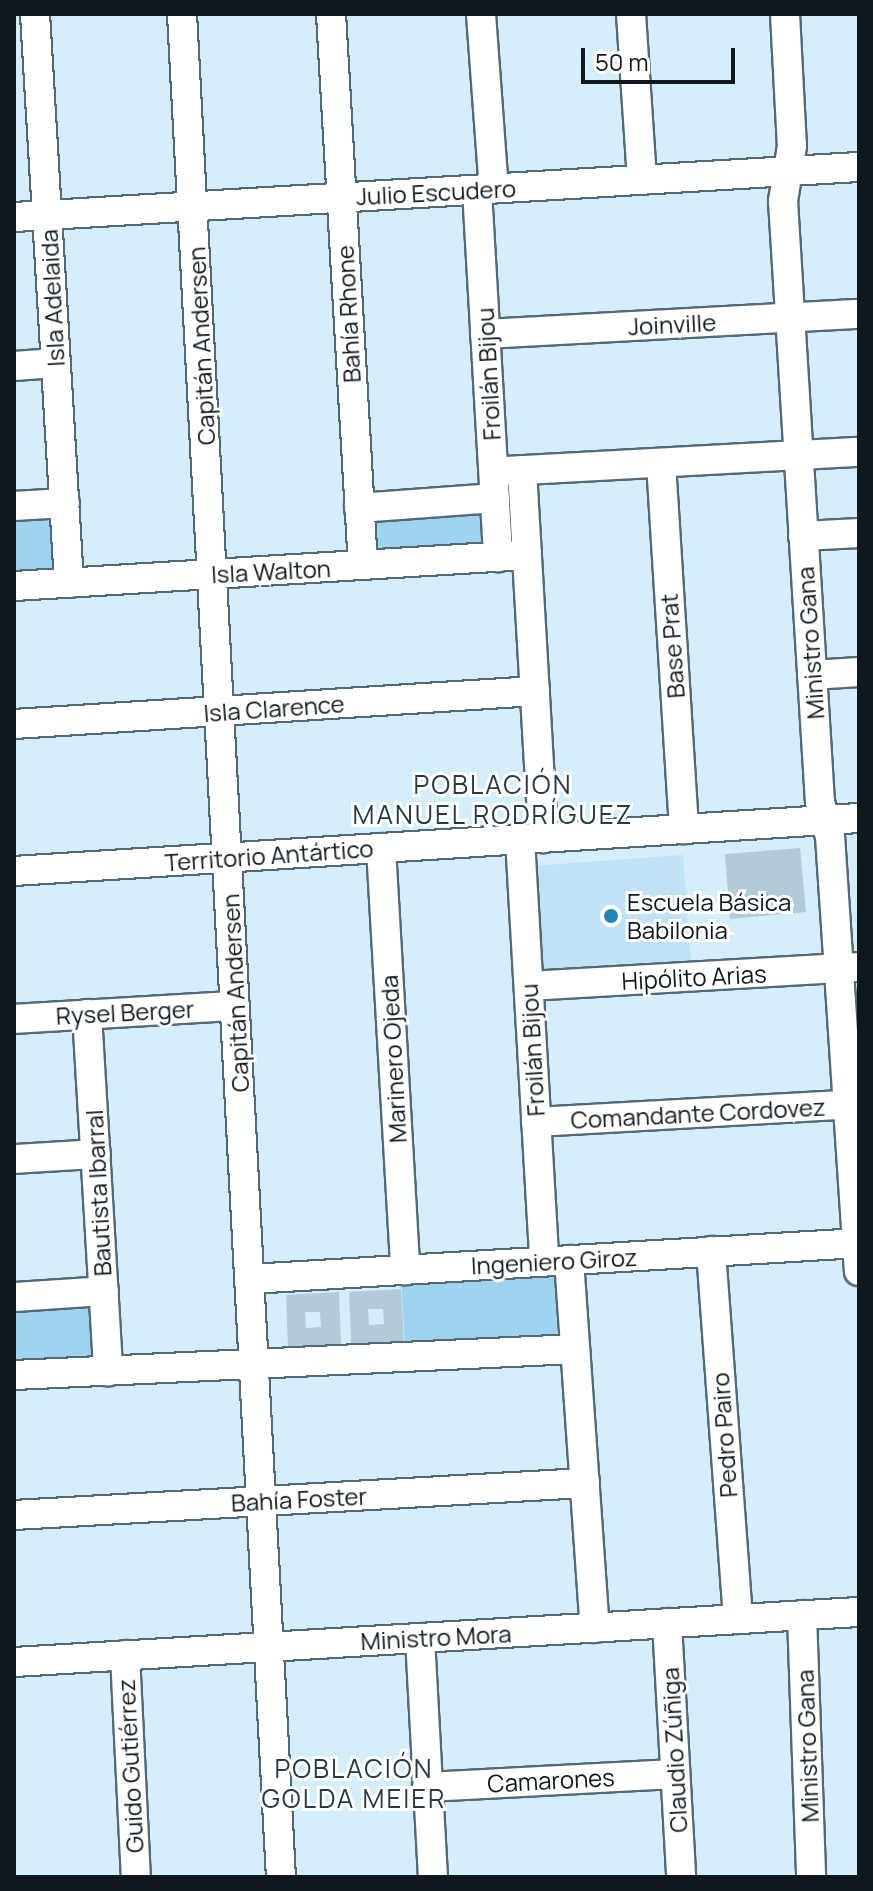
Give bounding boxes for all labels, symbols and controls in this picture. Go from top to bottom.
scale bar [585,32,739,82]
text: 50 m [595,45,649,78]
street label: Julio Escudero [355,173,517,211]
street label: Isla Adelaida [34,229,70,367]
street label: Bahía Rhone [330,244,366,384]
street label: Capitán Andersen [181,246,221,446]
street label: Froilán Bijou [470,307,506,441]
street label: Joinville [627,307,717,341]
street label: Isla Walton [210,553,332,589]
street label: Ministro Gana [790,566,830,720]
street label: Base Prat [654,593,690,699]
street label: Isla Clarence [203,689,345,727]
district label: POBLACIÓN MANUEL RODRÍGUEZ [352,769,634,830]
street label: Territorio Antártico [164,833,374,877]
place label: Escuela Básica Babilonia [627,888,791,944]
street label: Capitán Andersen [215,893,255,1093]
marker: Escuela Básica Babilonia [602,907,620,925]
street label: Hipólito Arias [621,959,767,995]
street label: Marinero Ojeda [374,974,412,1144]
street label: Froilán Bijou [514,983,550,1117]
street label: Rysel Berger [55,994,195,1030]
street label: Comandante Cordovez [570,1092,826,1134]
street label: Bautista Ibarral [79,1109,117,1277]
street label: Ingeniero Giroz [470,1242,638,1280]
street label: Pedro Pairo [705,1371,743,1499]
street label: Bahía Foster [230,1481,368,1517]
street label: Ministro Mora [360,1619,512,1655]
street label: Claudio Zúñiga [655,1667,693,1833]
street label: Ministro Gana [790,1669,824,1823]
street label: Guido Gutiérrez [111,1678,149,1854]
district label: POBLACIÓN GOLDA MEIER [262,1753,446,1814]
street label: Camarones [487,1762,615,1798]

